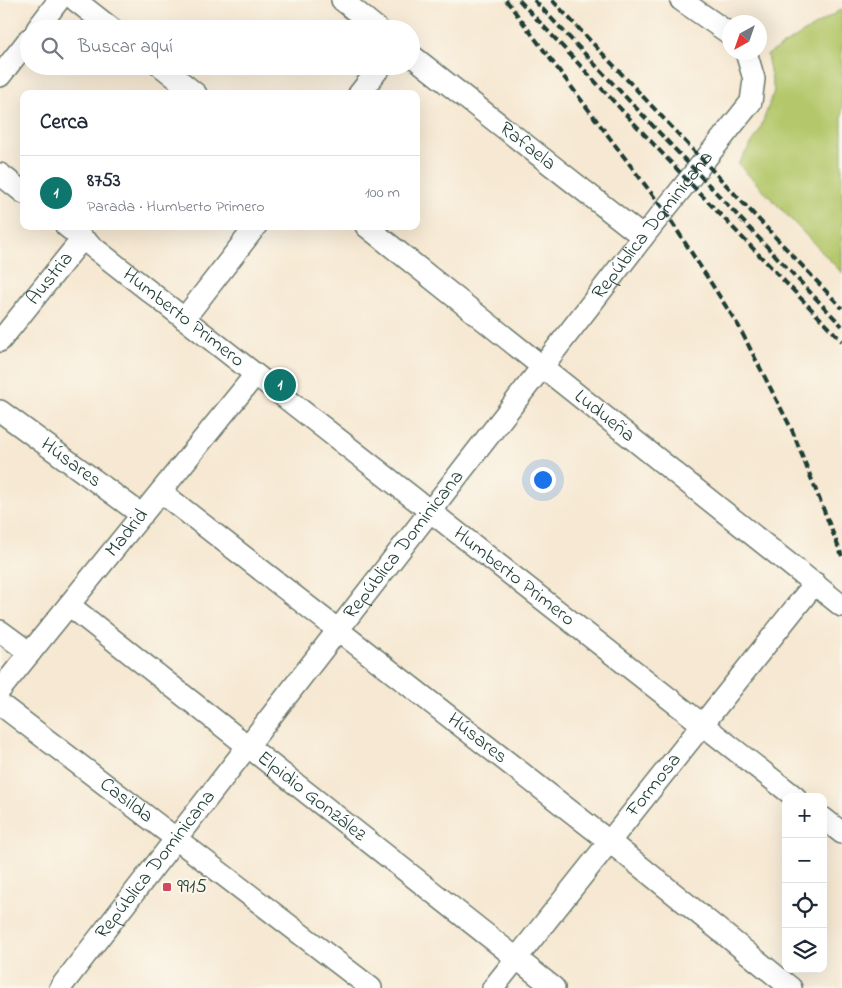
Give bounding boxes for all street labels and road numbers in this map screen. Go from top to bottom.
street label: Rafaela [493,115,562,178]
street label: República Dominicana [585,145,721,306]
street label: Austria [20,246,81,312]
street label: Humberto Primero [116,261,250,375]
street label: Ludueña [568,383,641,450]
street label: Húsares [34,431,108,495]
street label: República Dominicana [337,464,471,626]
street label: Madrid [98,502,156,564]
street label: Humberto Primero [447,520,581,634]
street label: Húsares [441,706,514,771]
street label: Elpidio González [251,744,373,849]
street label: Formosa [619,747,689,824]
street label: Casilda [93,771,159,831]
street label: República Dominicana [88,784,223,946]

